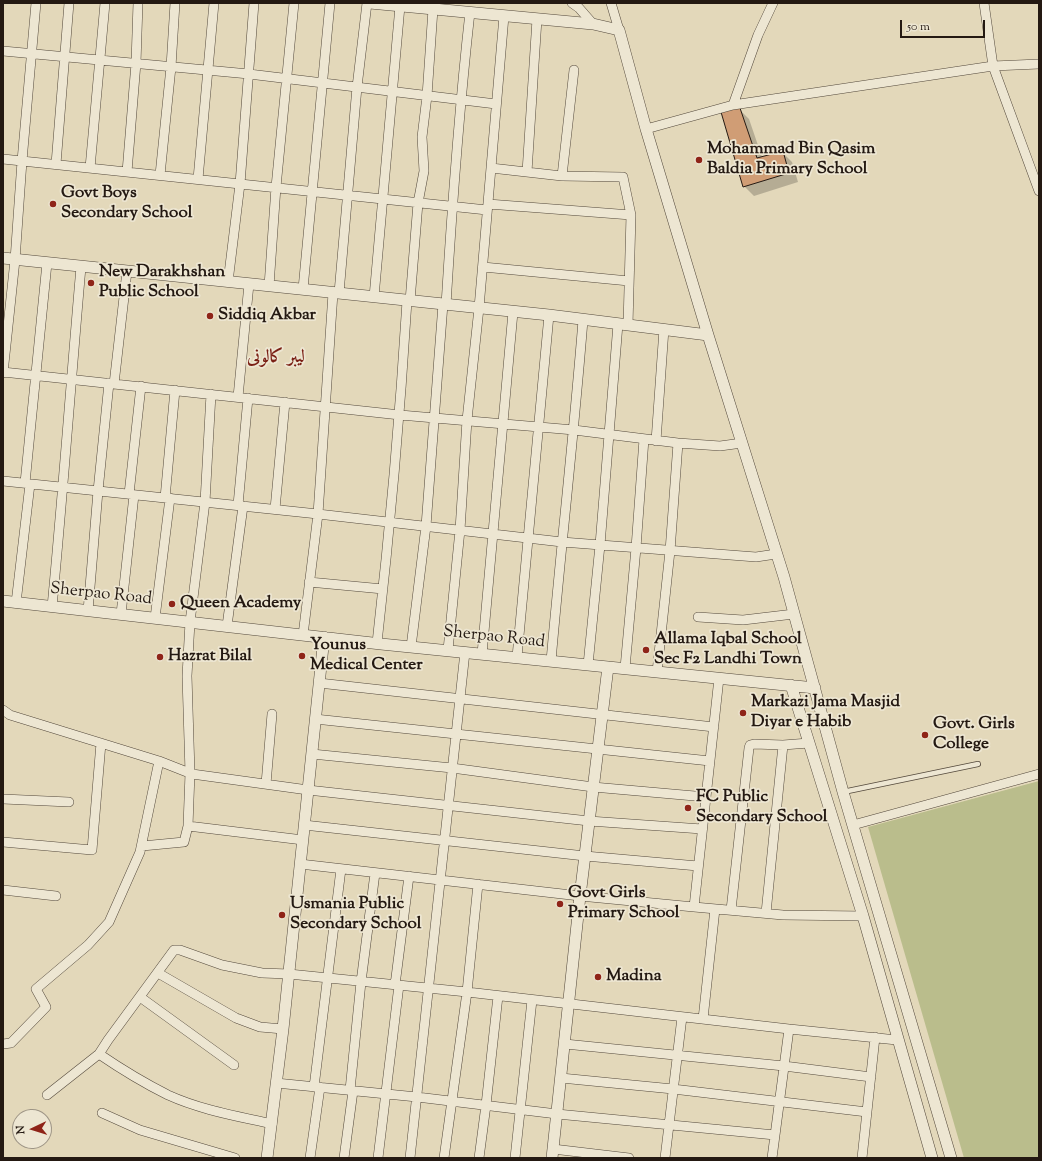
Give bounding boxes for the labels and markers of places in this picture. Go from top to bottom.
place label: Mohammad Bin Qasim Baldia Primary School [707,140,875,180]
marker: Mohammad Bin Qasim Baldia Primary School [694,155,704,165]
place label: Govt Boys Secondary School [61,184,192,224]
marker: Govt Boys Secondary School [48,199,58,209]
place label: New Darakhshan Public School [99,263,225,303]
marker: New Darakhshan Public School [86,278,96,288]
place label: Siddiq Akbar [218,306,316,326]
marker: Siddiq Akbar [205,311,215,321]
place label: Queen Academy [180,594,301,614]
marker: Queen Academy [167,599,177,609]
place label: Allama Iqbal School Sec F2 Landhi Town [654,630,802,670]
place label: Younus Medical Center [310,636,423,676]
marker: Allama Iqbal School Sec F2 Landhi Town [641,645,651,655]
place label: Hazrat Bilal [168,647,252,667]
marker: Younus Medical Center [297,651,307,661]
marker: Hazrat Bilal [155,652,165,662]
place label: Markazi Jama Masjid Diyar e Habib [751,693,900,733]
marker: Markazi Jama Masjid Diyar e Habib [738,708,748,718]
place label: Govt. Girls College [933,715,1015,755]
marker: Govt. Girls College [920,730,930,740]
place label: FC Public Secondary School [696,788,827,828]
marker: FC Public Secondary School [683,803,693,813]
place label: Govt Girls Primary School [568,884,679,924]
place label: Usmania Public Secondary School [290,895,421,935]
marker: Govt Girls Primary School [555,899,565,909]
marker: Usmania Public Secondary School [277,910,287,920]
place label: Madina [606,967,662,987]
marker: Madina [593,972,603,982]

